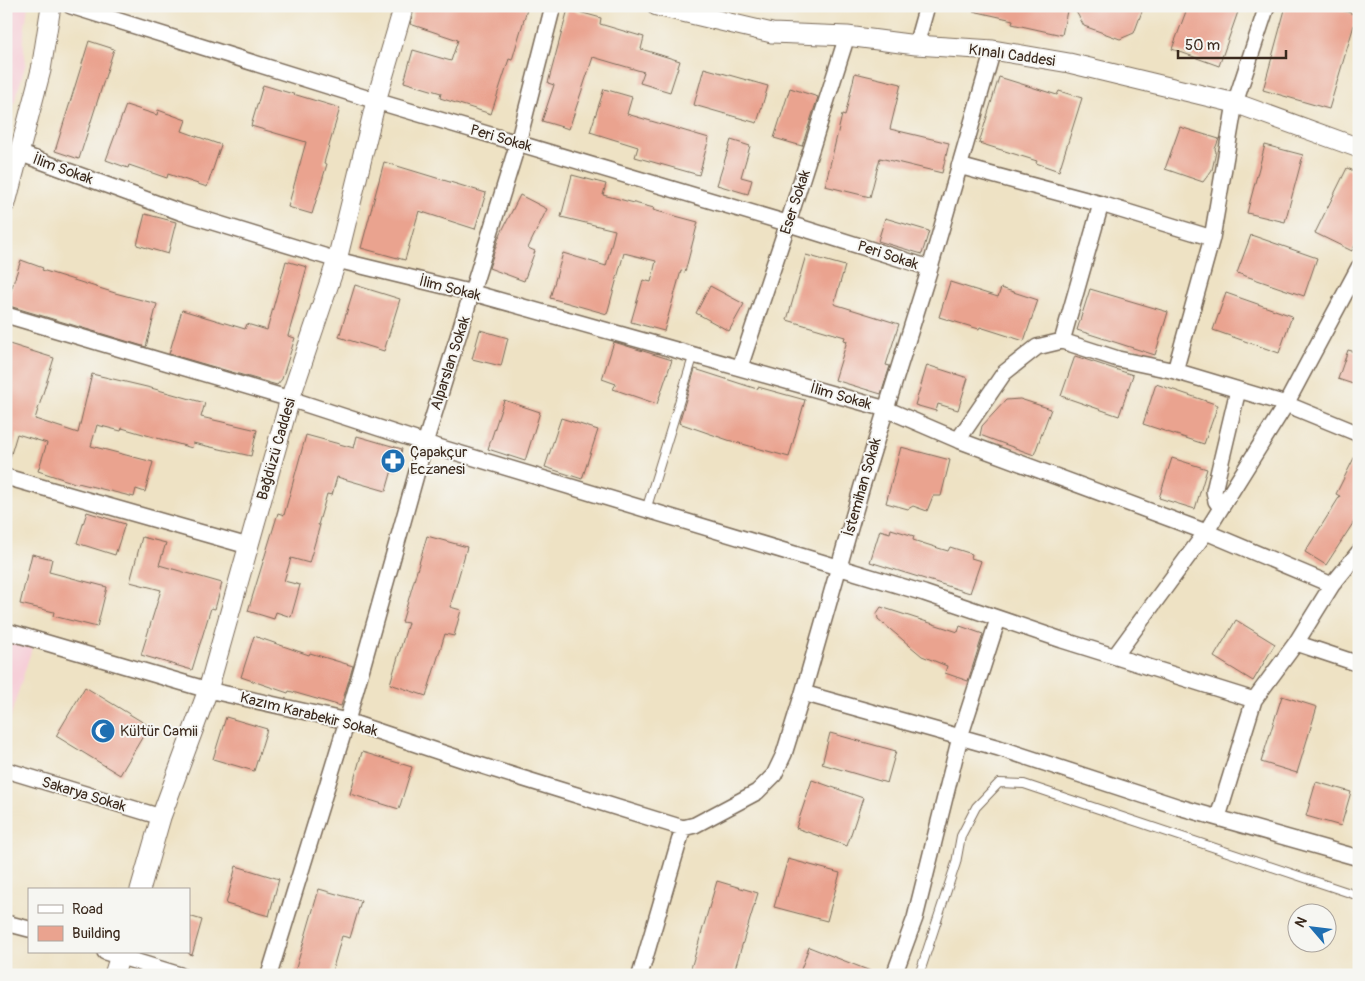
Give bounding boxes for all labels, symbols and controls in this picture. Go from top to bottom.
scale bar [1178,28,1285,60]
text: 50 m [1185,36,1220,55]
street label: Kınalı Caddesi [967,40,1057,71]
street label: Peri Sokak [468,121,535,157]
street label: İlim Sokak [30,150,96,189]
street label: Eser Sokak [776,167,815,237]
street label: Peri Sokak [855,237,922,275]
street label: İlim Sokak [417,272,483,305]
street label: Alparslan Sokak [426,313,475,412]
street label: İlim Sokak [808,379,874,414]
street label: Bağdüzü Caddesi [253,396,300,502]
street label: İstemihan Sokak [839,435,886,539]
place label: Çapakçur Eczanesi [410,443,468,479]
pharmacy icon: Çapakçur Eczanesi [380,448,406,474]
street label: Kazım Karabekir Sokak [238,688,380,741]
mosque icon: Kültür Camii [90,718,116,744]
place label: Kültür Camii [120,722,198,741]
street label: Sakarya Sokak [39,773,129,817]
legend [28,888,190,954]
text: Road [72,900,103,919]
north arrow [1288,904,1338,954]
text: N [1291,914,1311,930]
text: Building [72,924,120,943]

